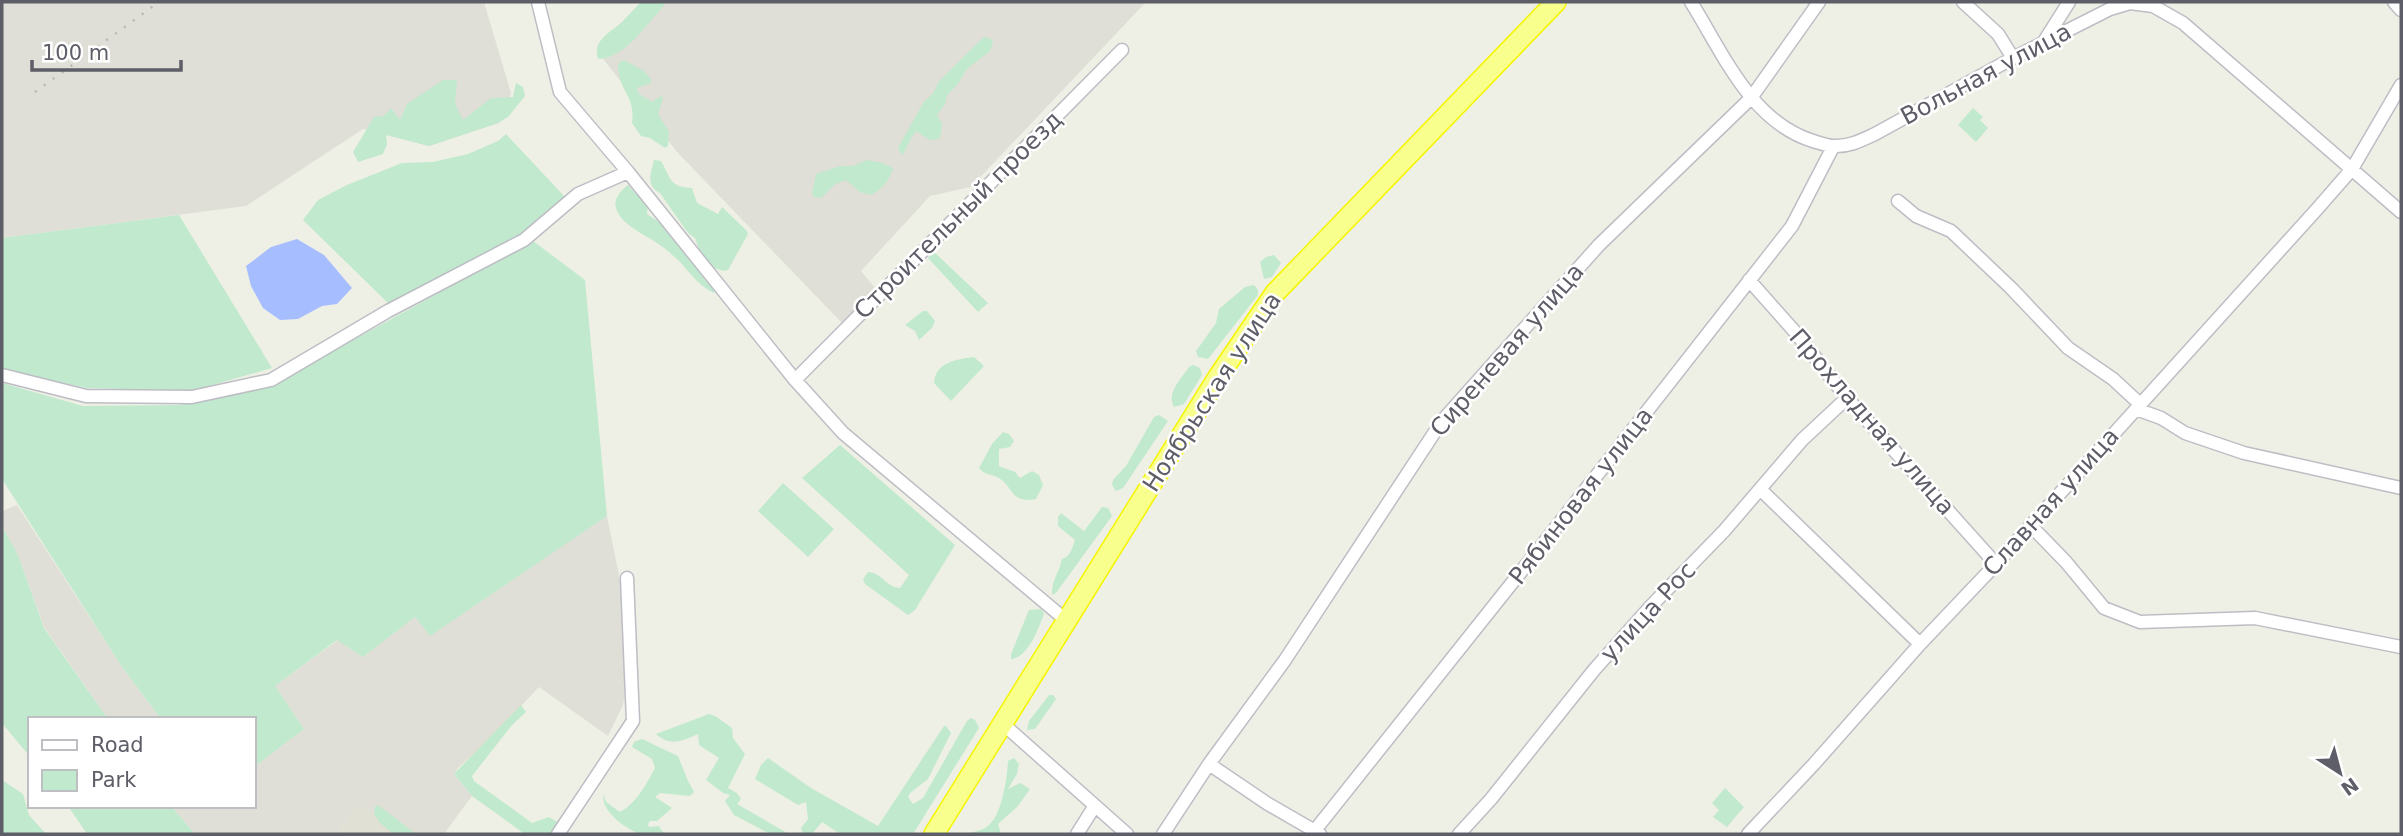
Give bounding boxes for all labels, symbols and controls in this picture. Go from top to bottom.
street label: Вольная улица [1896,17,2076,131]
scale bar [32,28,180,72]
text: 100 m [42,41,109,65]
street label: Строительный проезд [848,105,1068,325]
street label: Сиреневая улица [1424,258,1590,442]
street label: Ноябрьская улица [1137,287,1287,497]
street label: Прохладная улица [1784,323,1960,521]
street label: Рябиновая улица [1503,402,1659,590]
street label: Славная улица [1977,422,2125,582]
street label: улица Рос [1595,556,1701,668]
legend [28,717,256,808]
text: Road [91,733,144,757]
north arrow [2305,738,2375,808]
text: Park [91,768,137,792]
text: N [2337,773,2363,800]

